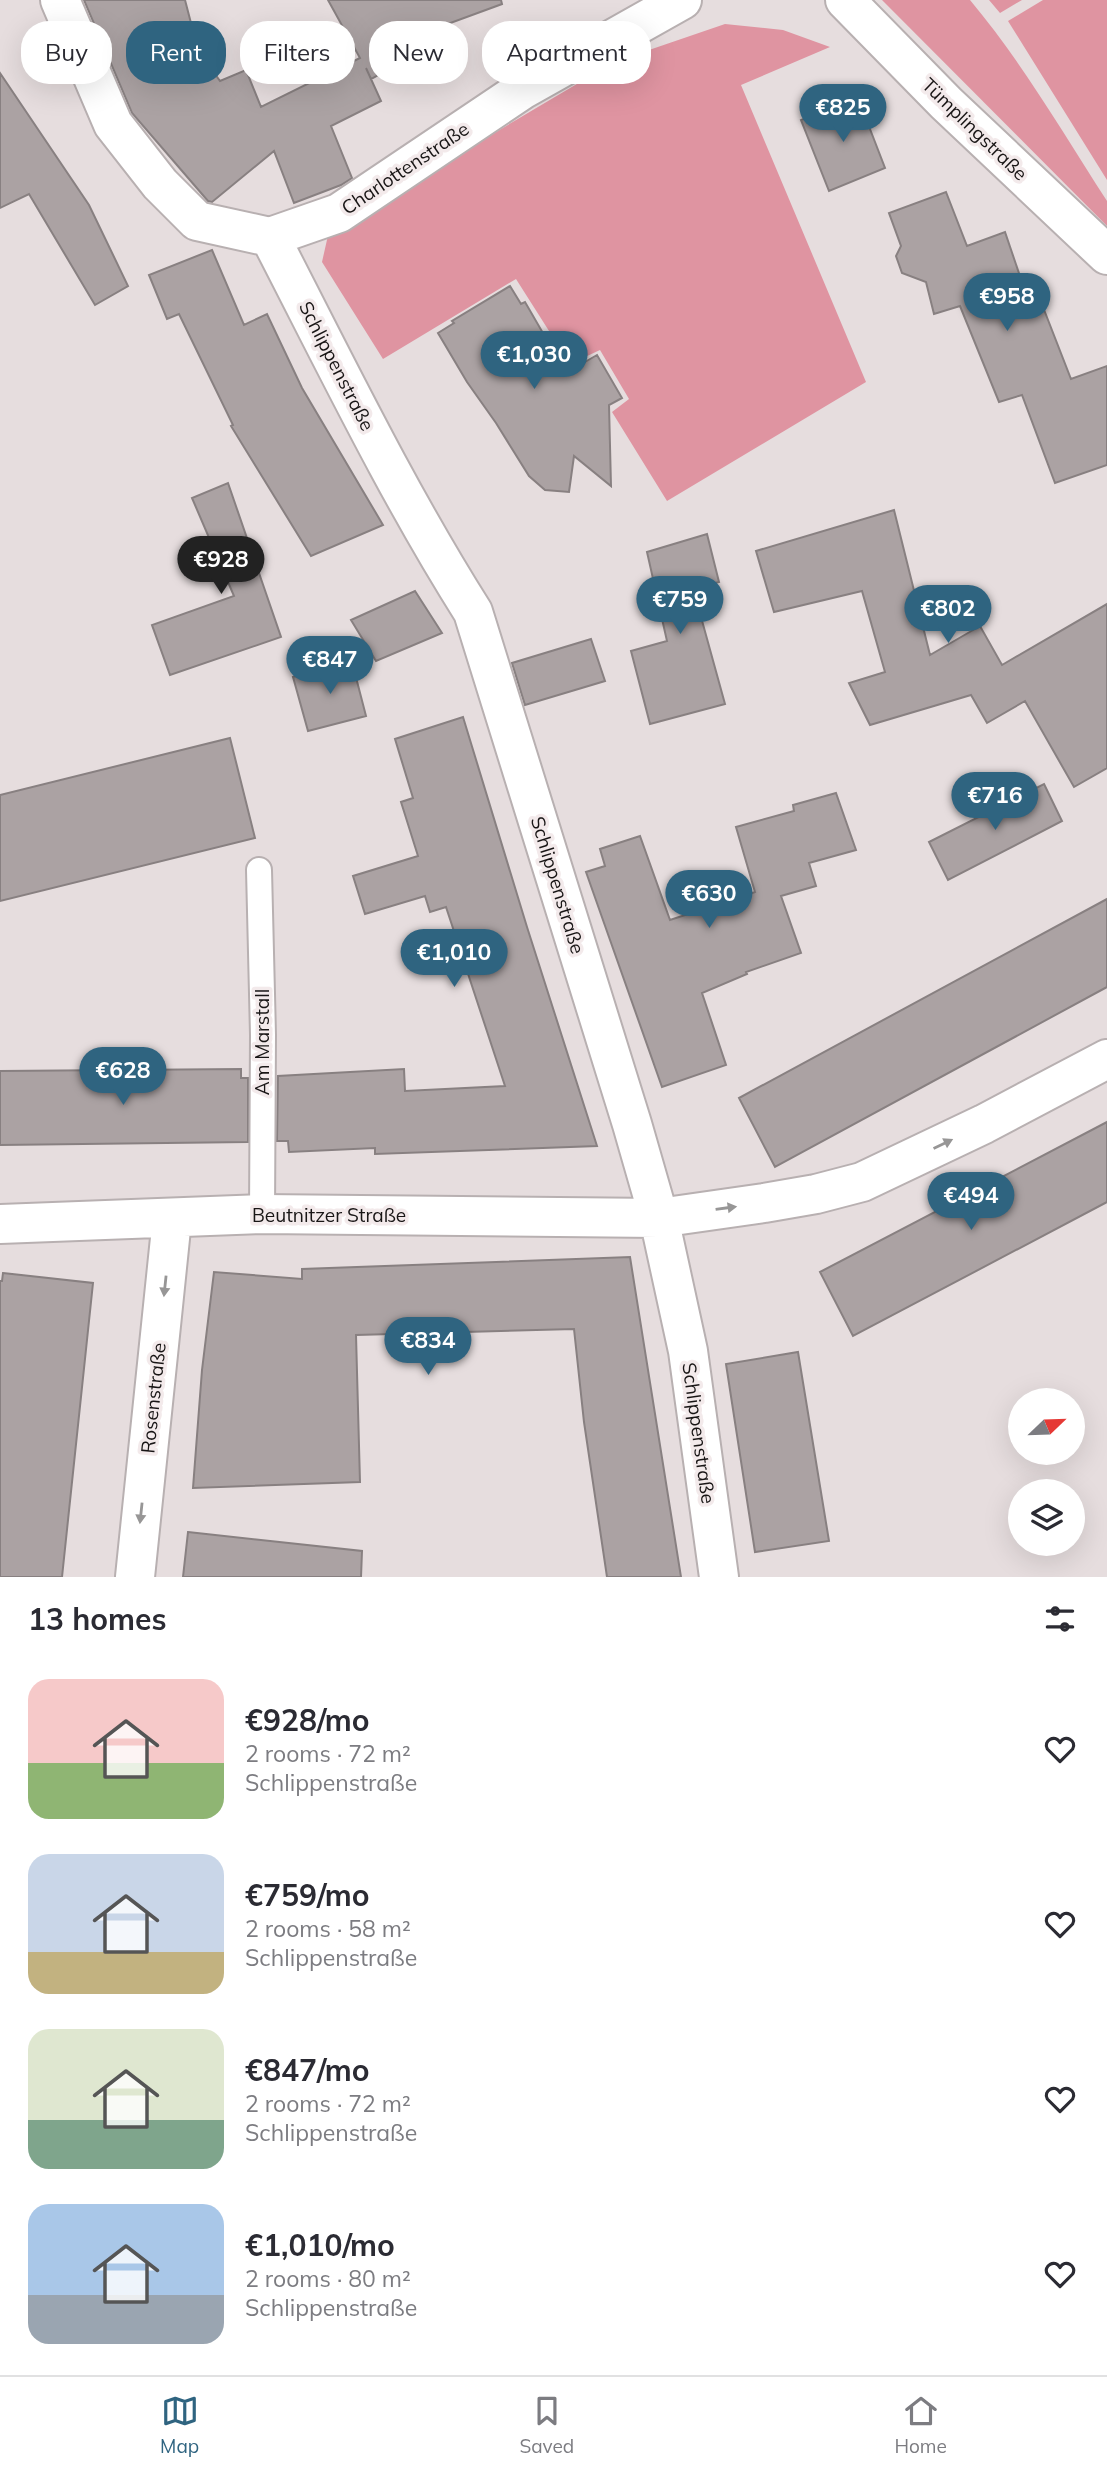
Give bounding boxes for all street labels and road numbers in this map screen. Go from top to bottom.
street label: Tümplingstraße [917,73,1033,185]
street label: Charlottenstraße [337,116,473,220]
street label: Schlippenstraße [294,297,380,435]
street label: Schlippenstraße [526,813,590,957]
street label: Am Marstall [250,989,274,1095]
street label: Beutnitzer Straße [252,1203,406,1227]
street label: Rosenstraße [135,1341,171,1455]
street label: Schlippenstraße [677,1361,721,1505]

